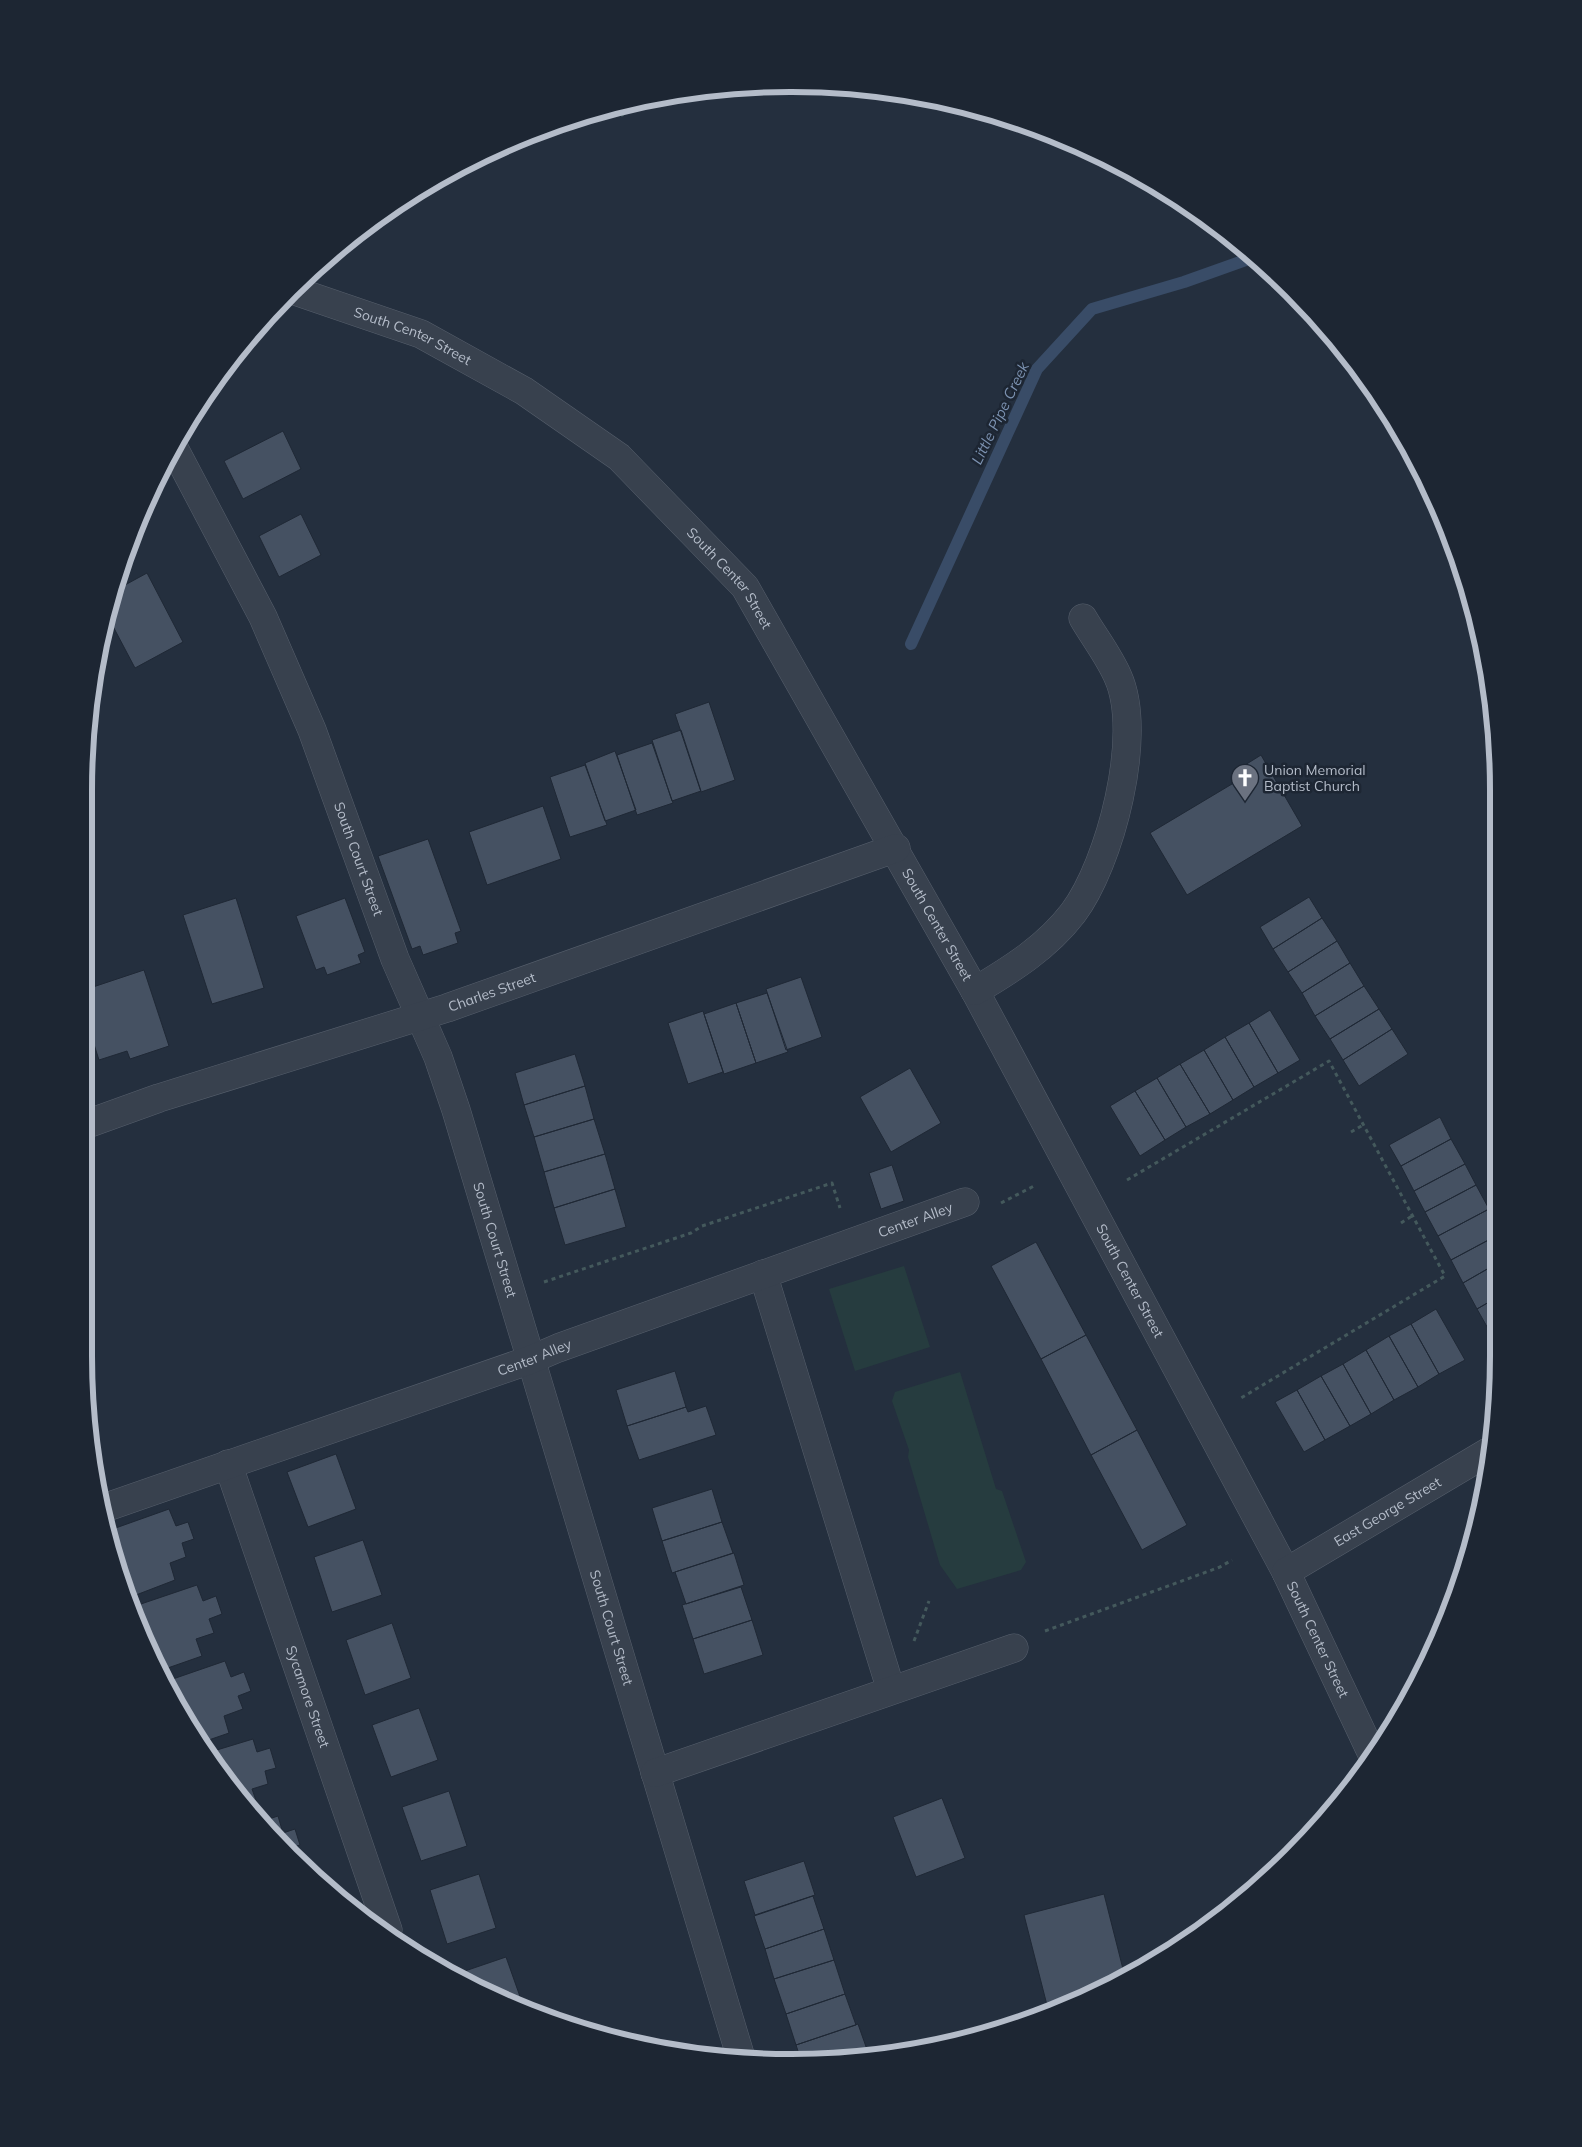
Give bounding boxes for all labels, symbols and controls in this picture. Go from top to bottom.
street label: South Center Street [351,303,475,369]
water label: Little Pipe Creek [967,357,1034,467]
street label: South Center Street [683,523,776,632]
place label: Union Memorial Baptist Church [1264,761,1366,795]
church icon: Union Memorial Baptist Church [1230,763,1260,802]
street label: South Court Street [330,800,388,918]
street label: South Center Street [898,865,976,984]
street label: Charles Street [446,968,538,1016]
street label: South Court Street [469,1180,521,1300]
street label: Center Alley [875,1198,956,1241]
street label: South Center Street [1092,1221,1168,1341]
street label: Center Alley [495,1335,574,1380]
street label: East George Street [1331,1473,1444,1550]
street label: South Court Street [586,1568,637,1688]
street label: South Center Street [1283,1578,1353,1701]
street label: Sycamore Street [282,1643,334,1750]

